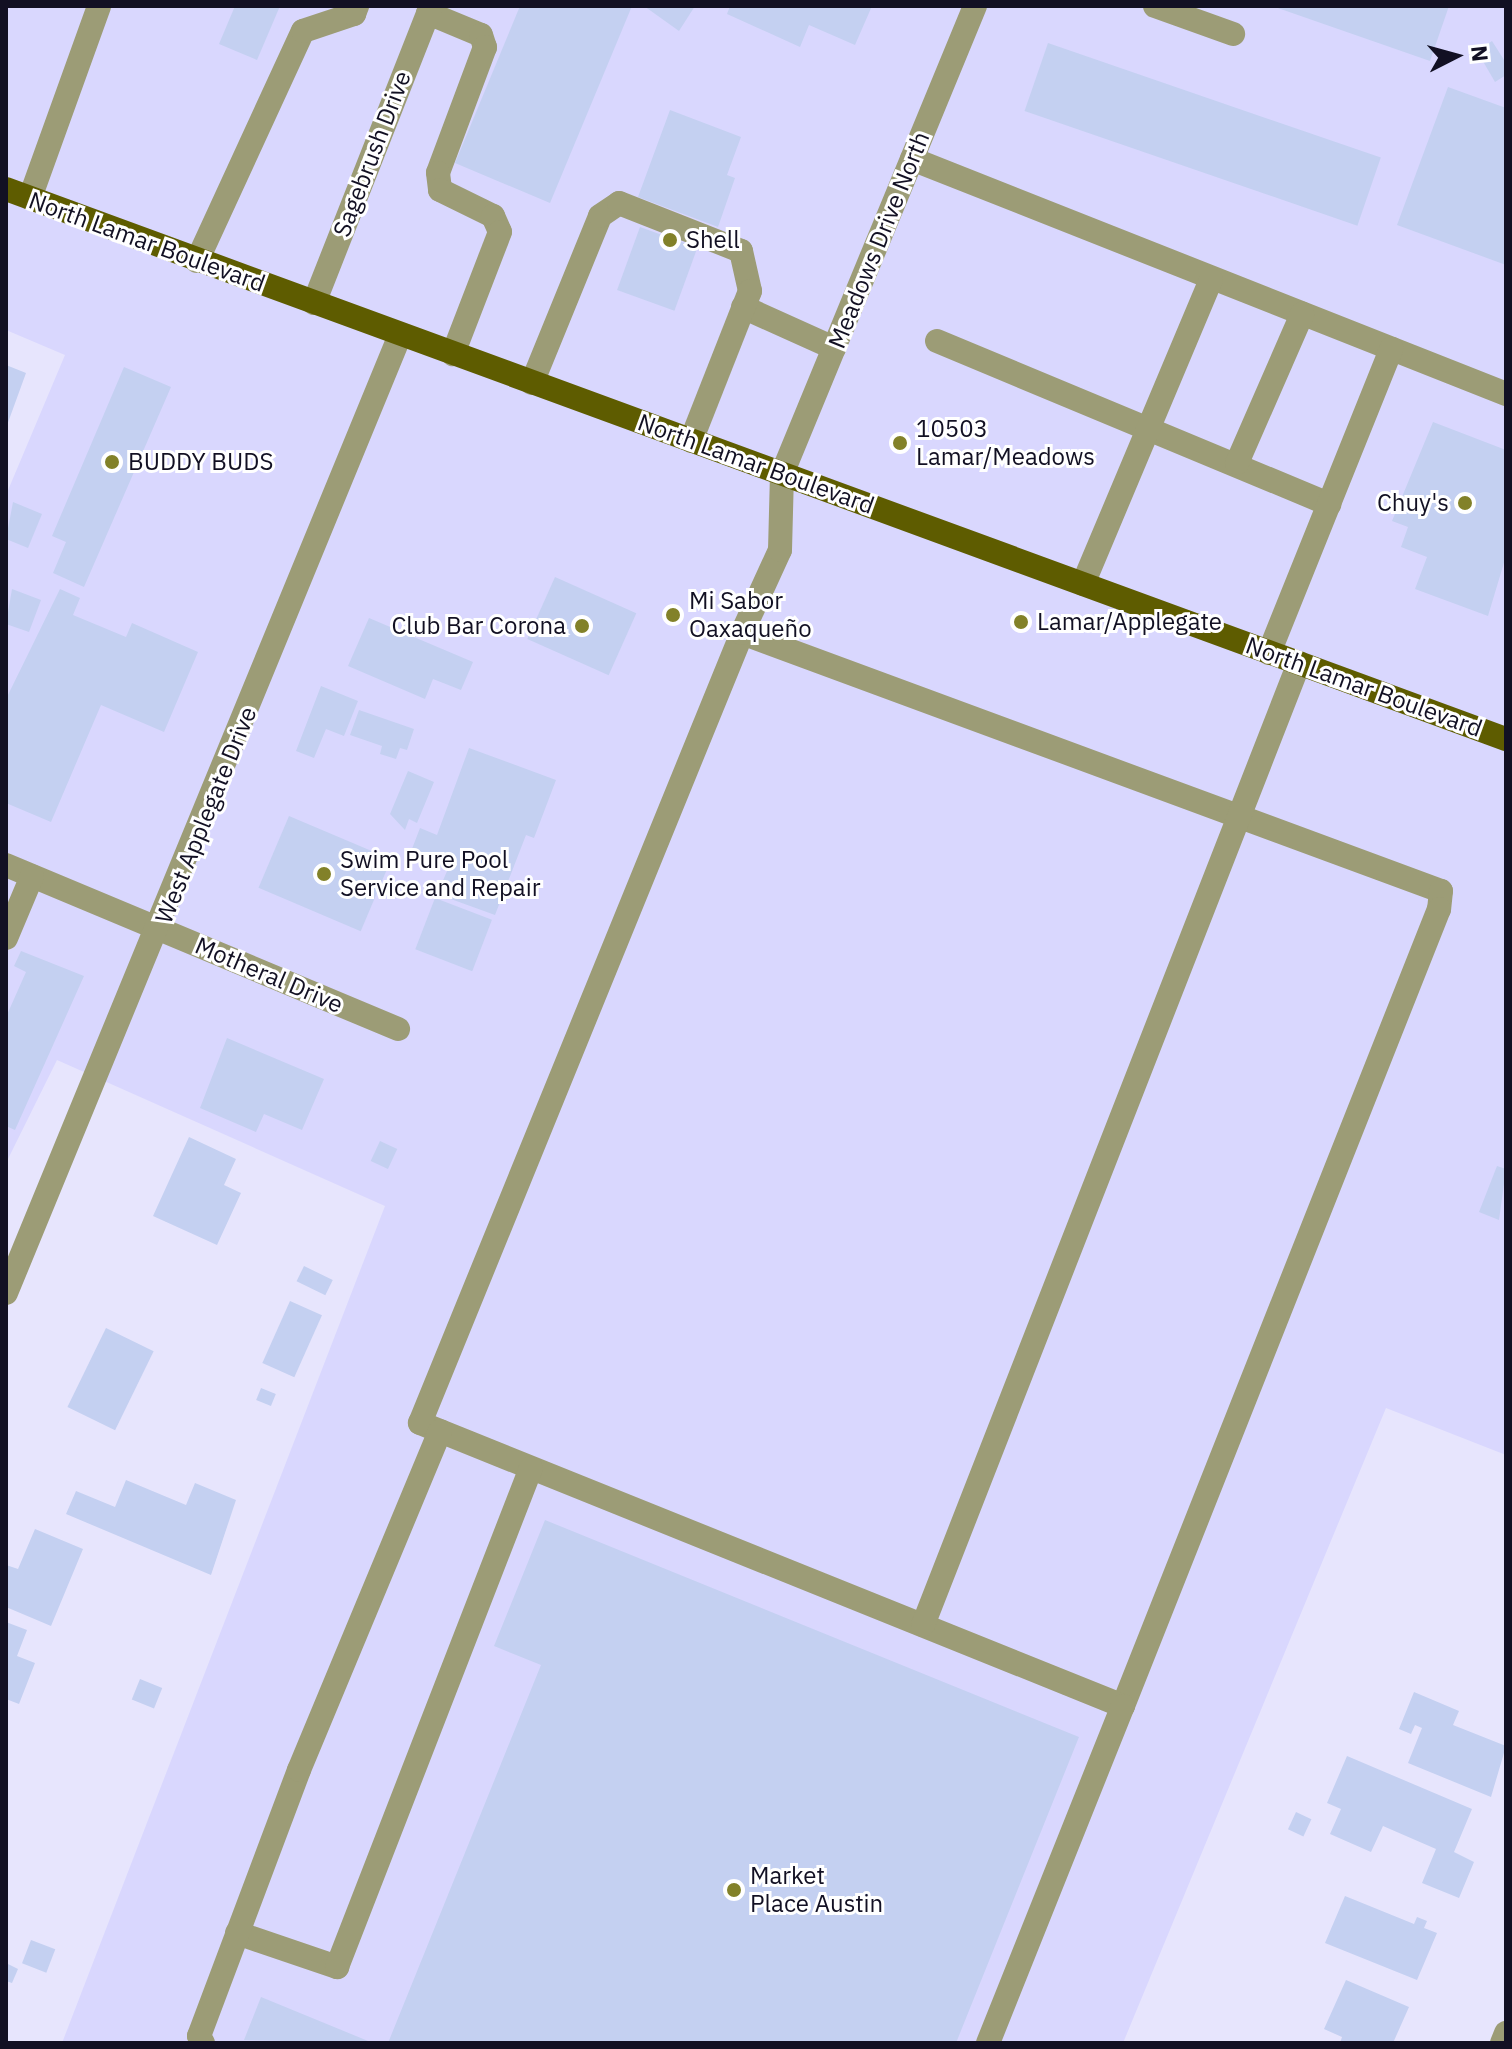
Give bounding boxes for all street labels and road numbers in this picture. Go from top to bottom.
street label: Sagebrush Drive [327,67,417,241]
street label: Meadows Drive North [822,127,936,353]
street label: North Lamar Boulevard [25,186,269,298]
street label: North Lamar Boulevard [634,408,878,520]
street label: North Lamar Boulevard [1242,631,1486,743]
street label: West Applegate Drive [149,703,263,927]
street label: Motheral Drive [191,931,347,1019]

